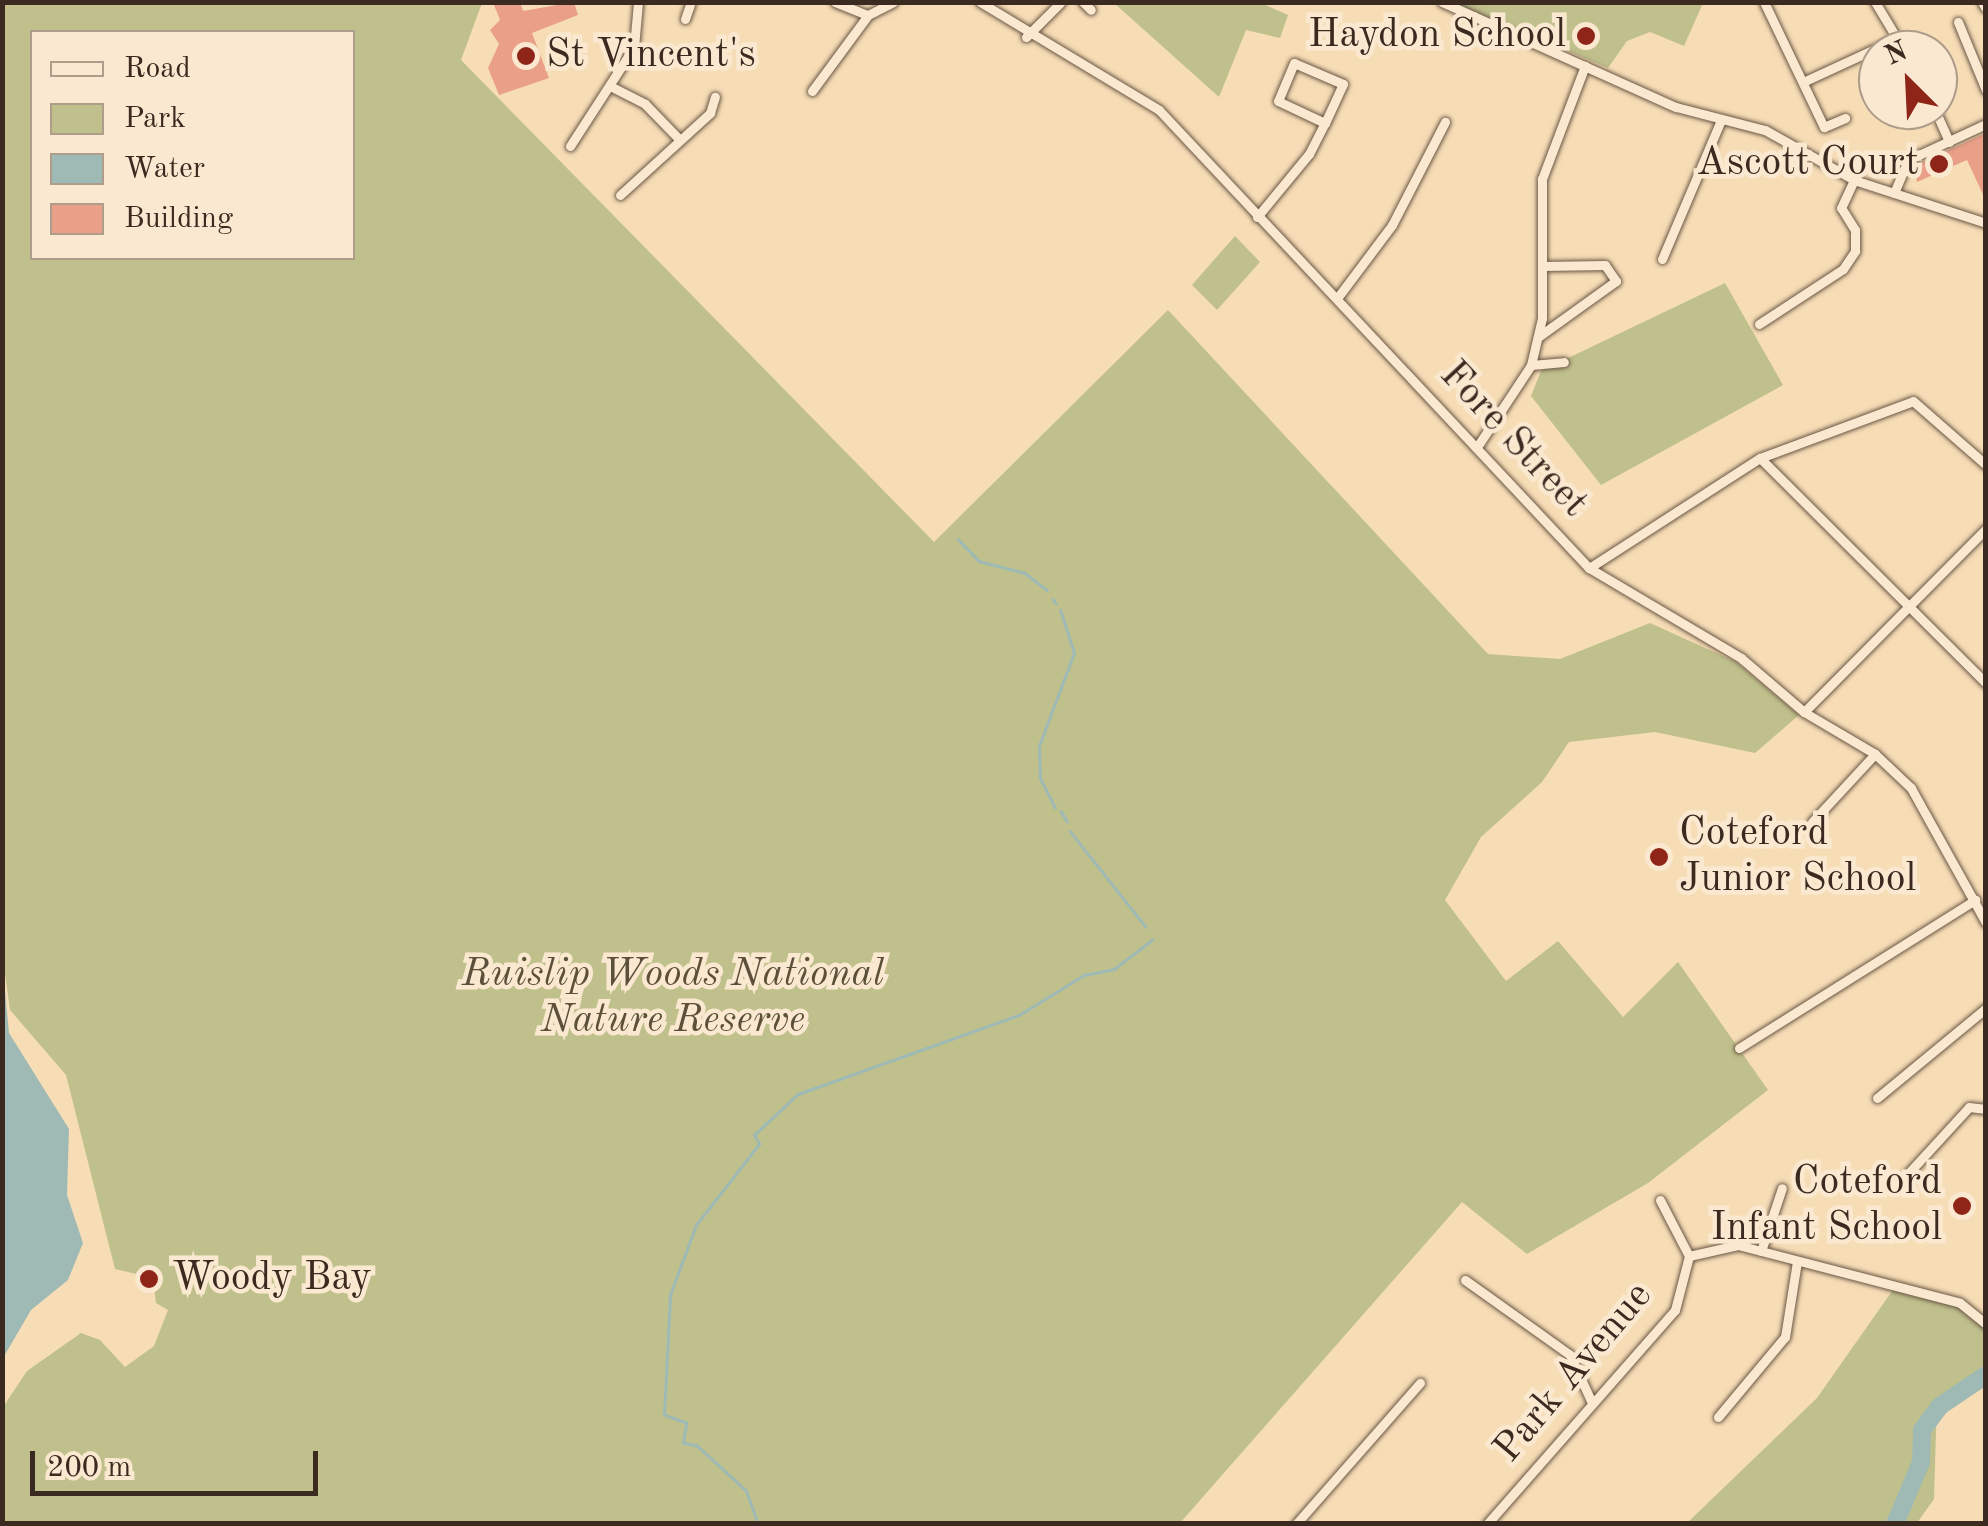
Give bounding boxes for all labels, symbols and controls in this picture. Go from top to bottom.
place label: Haydon School [1308,12,1566,60]
marker: Haydon School [1575,25,1597,47]
legend [30,30,355,260]
north arrow [1858,30,1958,130]
place label: St Vincent's [546,32,756,80]
text: N [1881,37,1912,72]
marker: St Vincent's [515,45,537,67]
text: Road [124,54,191,84]
text: Park [124,104,186,134]
place label: Ascott Court [1696,140,1919,188]
marker: Ascott Court [1928,153,1950,175]
text: Water [124,154,205,184]
text: Building [124,204,233,234]
street label: Fore Street [1429,352,1597,528]
place label: Coteford Junior School [1679,810,1916,904]
marker: Coteford Junior School [1648,846,1670,868]
park label: Ruislip Woods National Nature Reserve [462,951,884,1045]
place label: Coteford Infant School [1710,1159,1942,1253]
marker: Coteford Infant School [1951,1195,1973,1217]
place label: Woody Bay [172,1255,372,1303]
marker: Woody Bay [136,1266,162,1292]
street label: Park Avenue [1485,1273,1663,1473]
scale bar [35,1431,322,1493]
text: 200 m [47,1453,131,1483]

